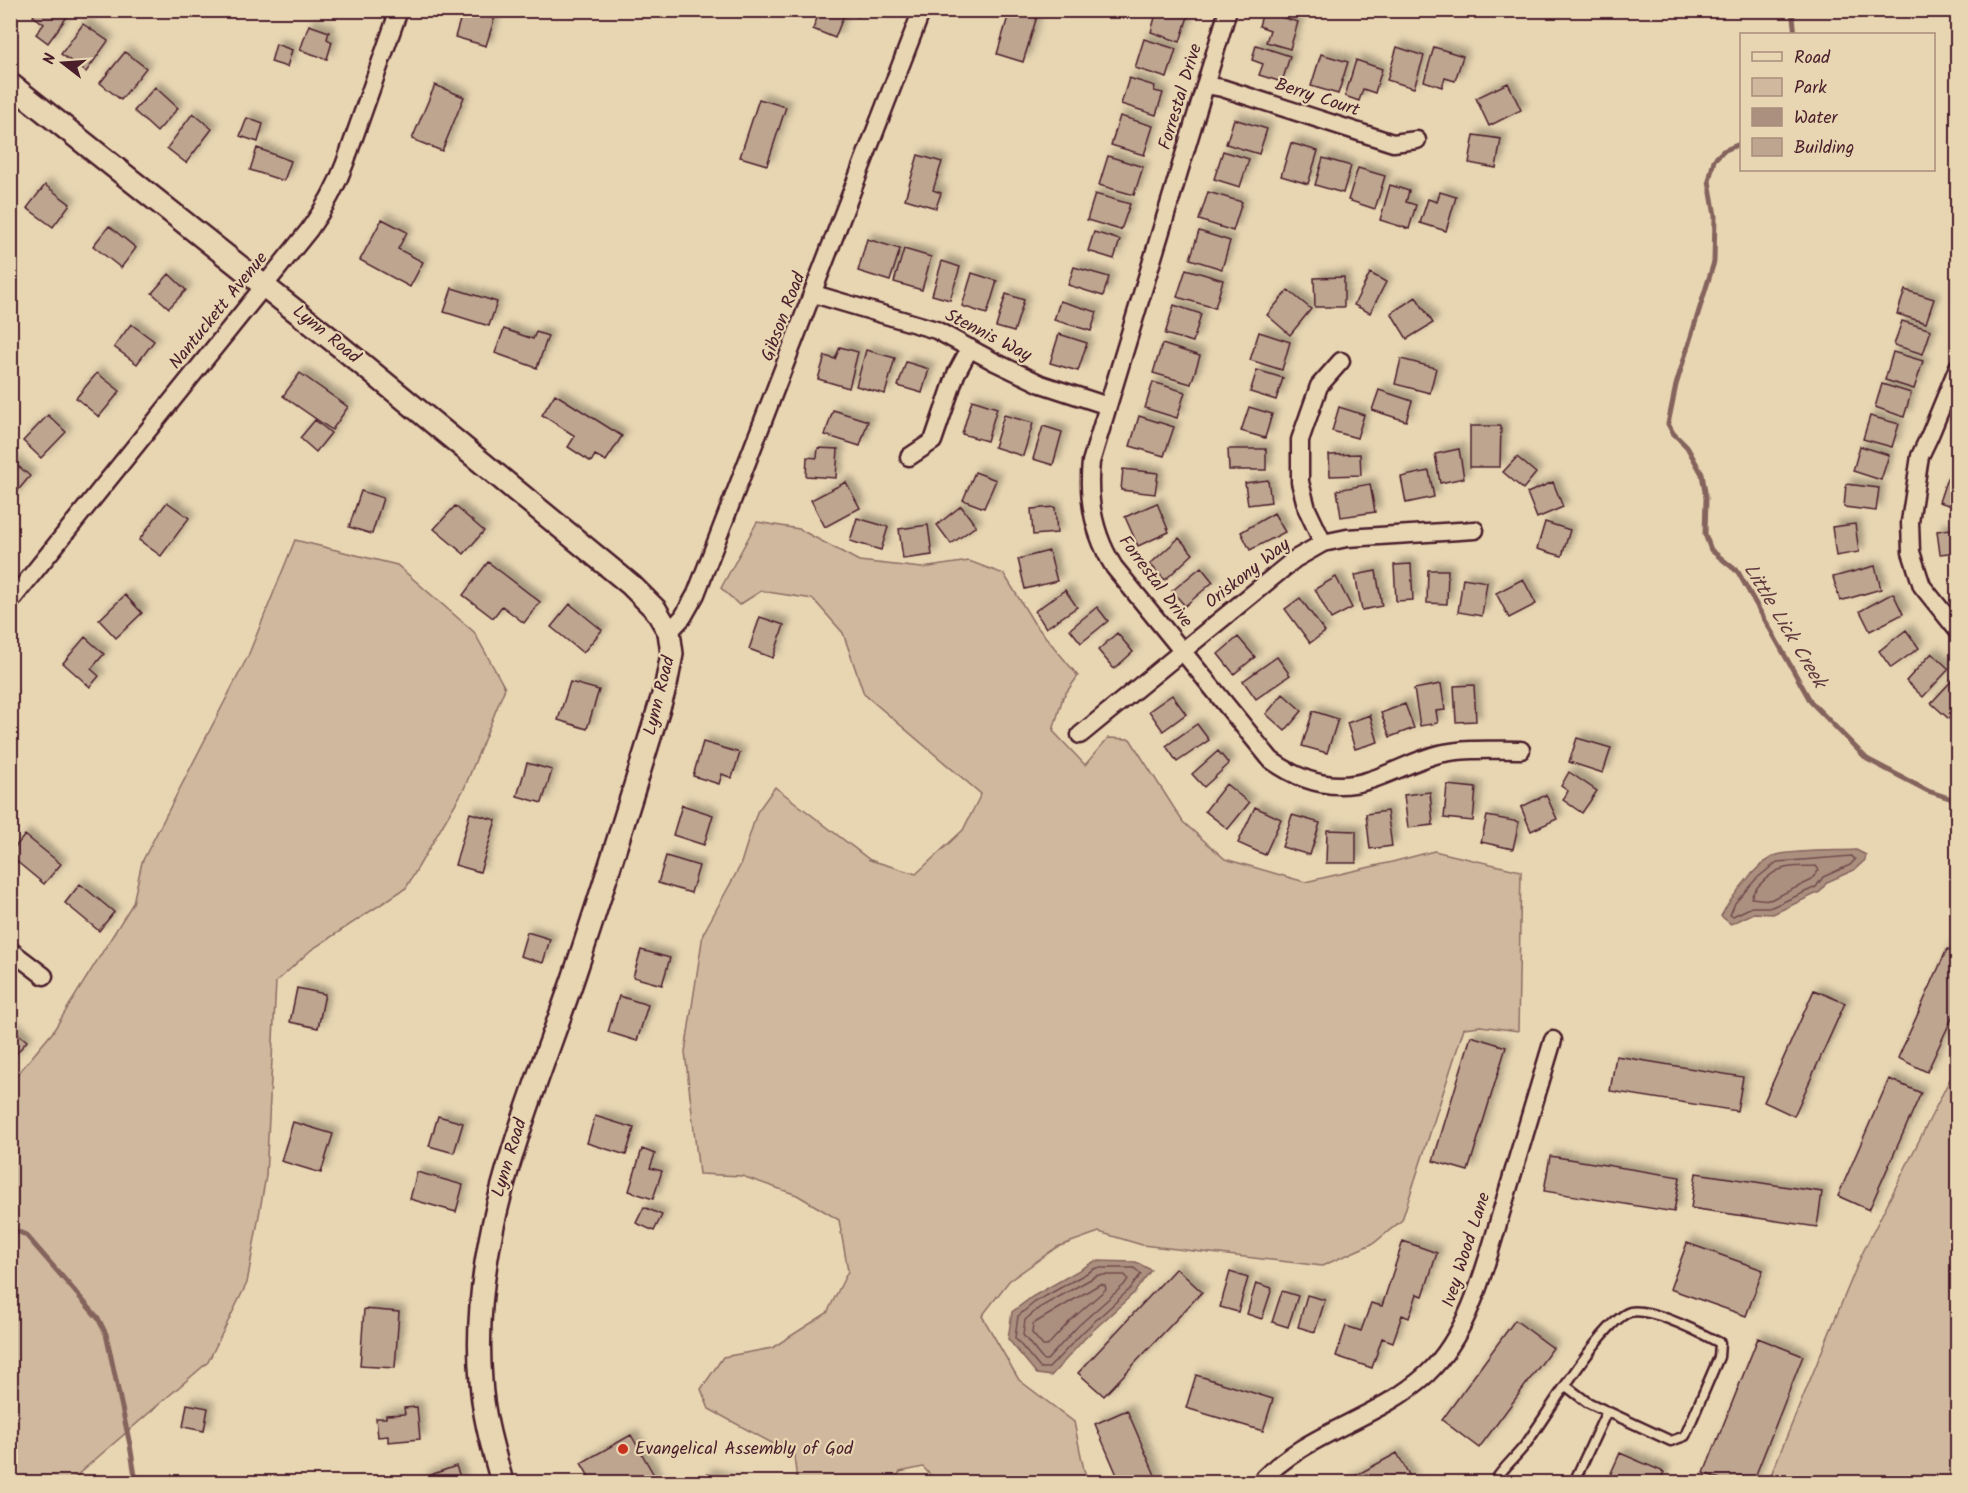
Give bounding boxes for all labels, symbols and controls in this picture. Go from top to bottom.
north arrow [33,33,93,93]
legend [1740,33,1935,171]
street label: Forrestal Drive [1151,40,1211,154]
text: Road [1794,44,1831,73]
text: N [37,51,64,68]
street label: Berry Court [1271,71,1364,126]
text: Park [1794,74,1827,103]
text: Water [1794,104,1839,133]
text: Building [1794,134,1854,163]
street label: Nantuckett Avenue [162,246,276,376]
street label: Gibson Road [754,267,815,366]
street label: Lynn Road [285,298,367,372]
street label: Stennis Way [940,302,1037,370]
street label: Forrestal Drive [1110,529,1200,635]
street label: Oriskony Way [1199,531,1297,617]
water label: Little Lick Creek [1734,557,1835,697]
street label: Lynn Road [636,652,684,739]
street label: Lynn Road [484,1114,536,1201]
street label: Ivey Wood Lane [1435,1189,1499,1311]
place label: Evangelical Assembly of God [635,1435,854,1464]
marker: Evangelical Assembly of God [616,1442,630,1456]

